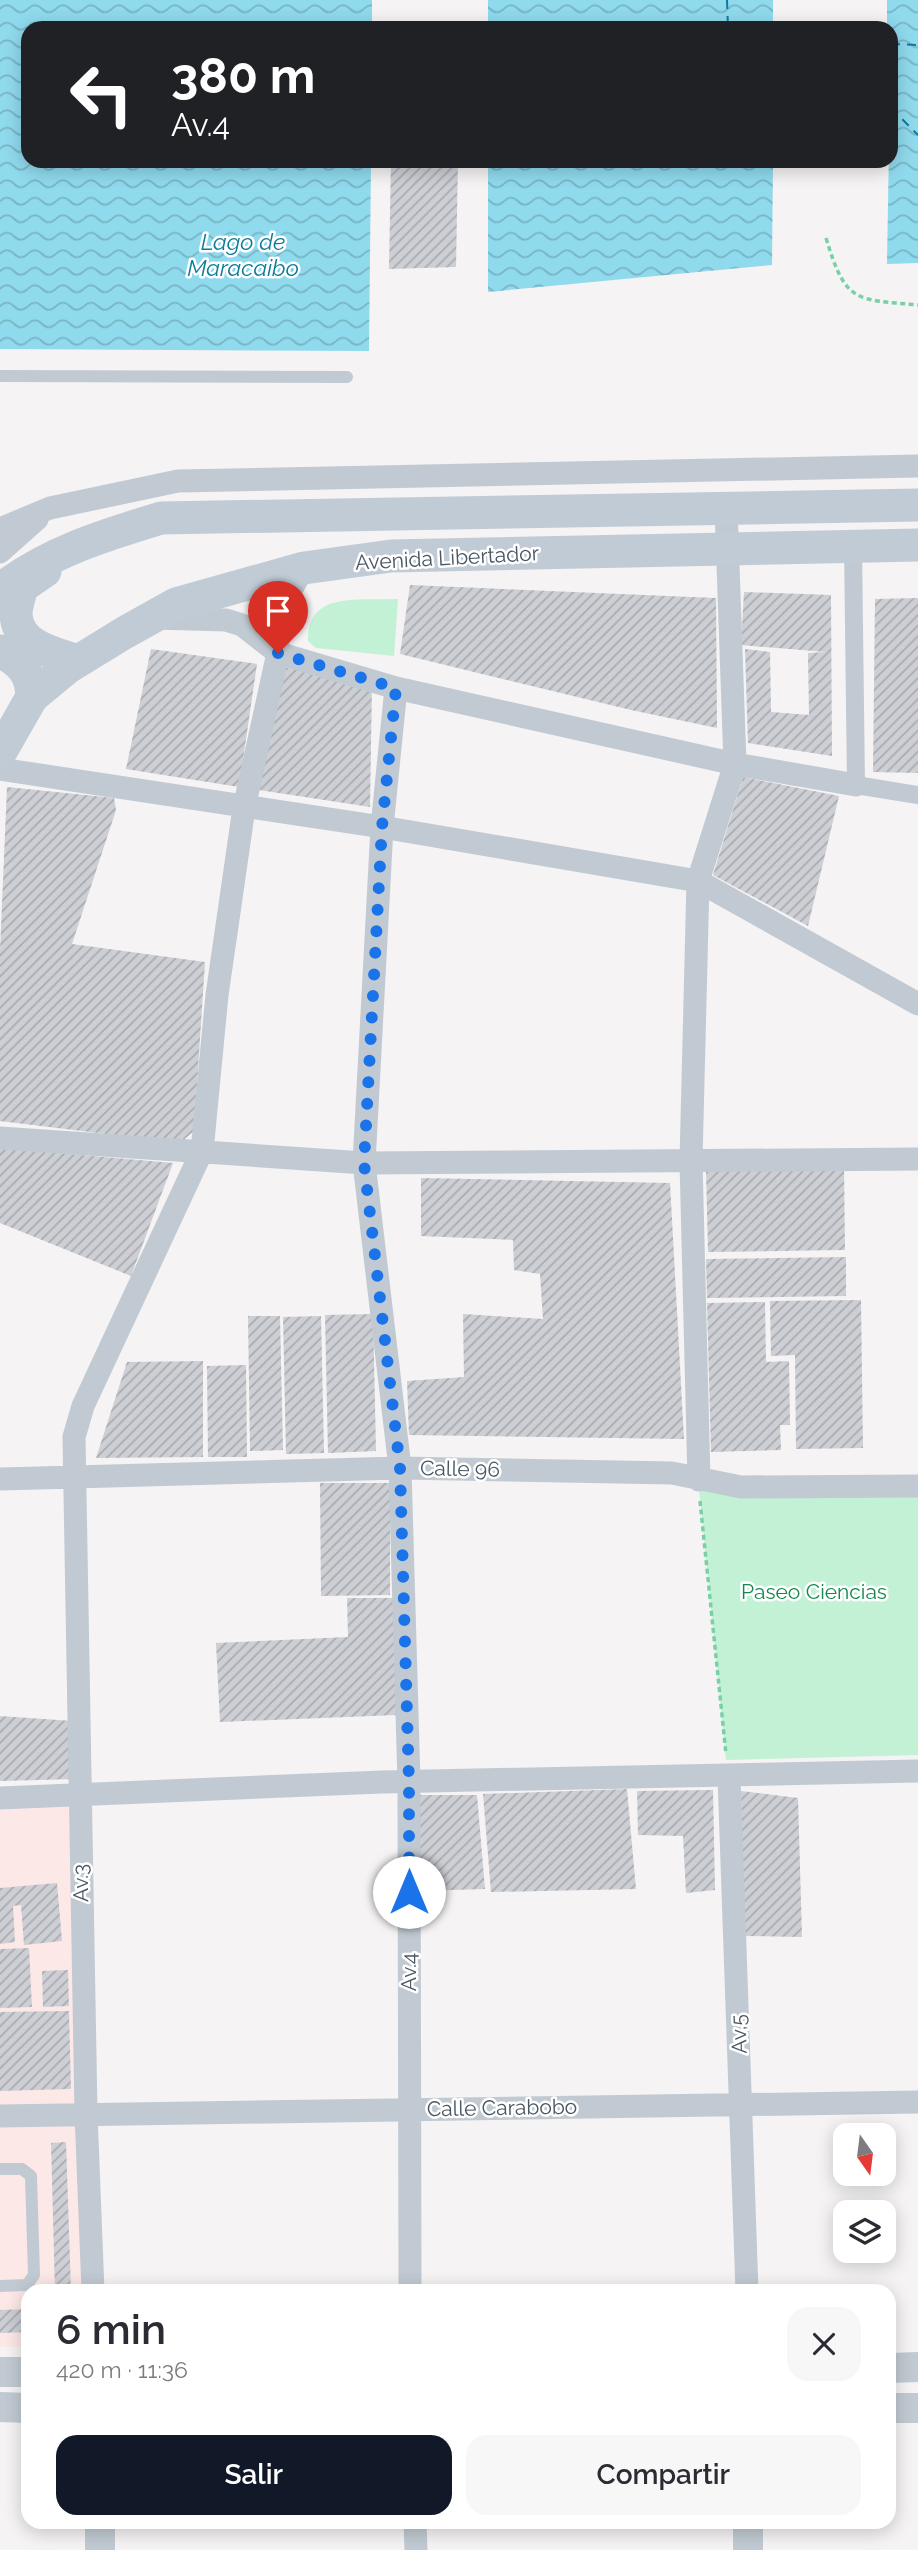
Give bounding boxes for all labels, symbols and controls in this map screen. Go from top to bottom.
text: 380 m [171,47,315,104]
icon: left [56,49,147,140]
text: Av.4 [171,106,230,143]
water label: Lago de Maracaibo [187,228,299,281]
street label: Avenida Libertador [354,540,540,575]
pin [248,581,308,653]
icon: arrive [259,592,297,630]
street label: Calle 96 [420,1455,500,1482]
park label: Paseo Ciencias [741,1579,887,1604]
position arrow [372,1855,446,1929]
street label: Av.3 [68,1864,93,1902]
street label: Av.4 [396,1953,421,1991]
street label: Av,5 [725,2014,752,2054]
street label: Calle Carabobo [427,2094,577,2121]
north arrow [833,2123,896,2186]
map controls [833,2123,896,2263]
button: layers [833,2200,896,2263]
text: 6 min [56,2305,166,2354]
button: close [787,2307,861,2381]
text: 420 m · 11:36 [56,2356,188,2383]
button: Salir [56,2435,452,2515]
button: Compartir [466,2435,861,2515]

